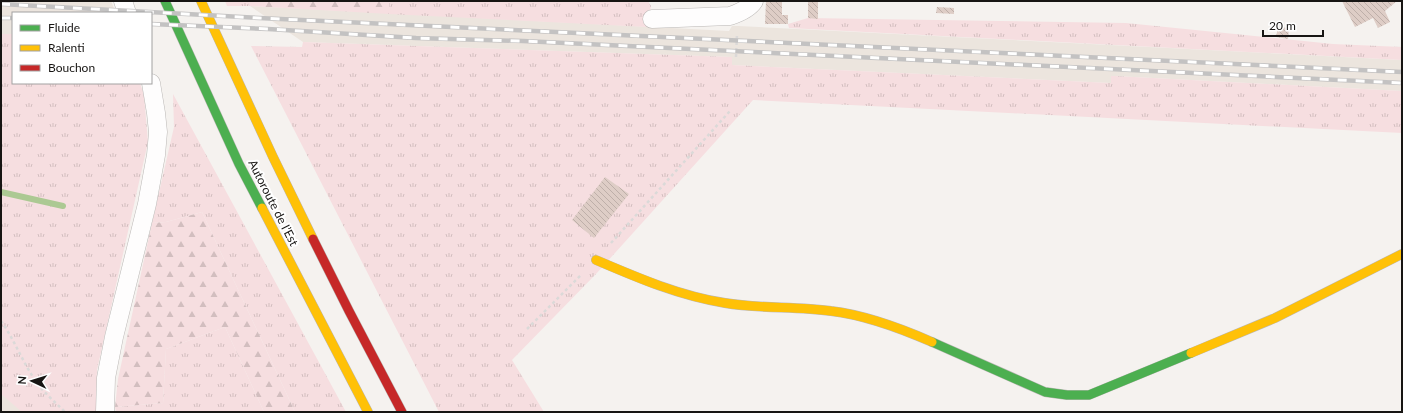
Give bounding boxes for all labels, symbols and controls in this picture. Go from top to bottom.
legend [12,12,152,84]
scale bar [1263,12,1323,38]
text: 20 m [1269,18,1296,33]
text: Fluide [48,20,80,35]
text: Ralenti [48,40,85,55]
text: Bouchon [48,60,95,75]
street label: Autoroute de l’Est [245,157,302,249]
north arrow [12,361,52,401]
text: N [15,376,28,385]

